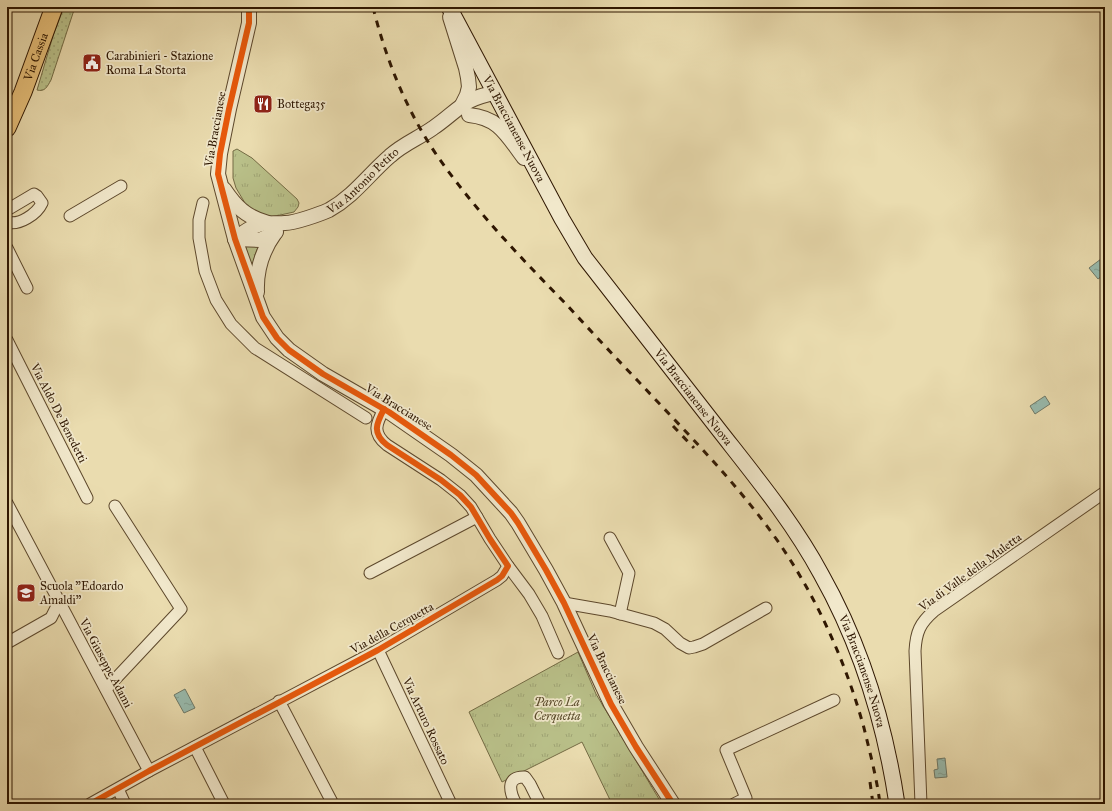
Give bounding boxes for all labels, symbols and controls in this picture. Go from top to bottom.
street label: Via Cassia [20,30,51,83]
place label: Carabinieri - Stazione Roma La Storta [106,49,213,77]
public building icon: Carabinieri - Stazione Roma La Storta [81,52,103,74]
street label: Via Braccianense Nuova [479,72,548,185]
street label: Via Braccianese [201,90,229,169]
restaurant icon: Bottega35 [252,93,274,115]
place label: Bottega35 [277,97,326,112]
street label: Via Antonio Petito [323,145,401,217]
street label: Via Braccianense Nuova [651,345,736,449]
street label: Via Aldo De Benedetti [27,360,90,466]
street label: Via Braccianese [362,380,435,433]
street label: Via di Valle della Muletta [915,530,1025,614]
place label: Scuola "Edoardo Amaldi" [39,579,123,607]
school or university icon: Scuola "Edoardo Amaldi" [15,582,37,604]
street label: Via della Cerquetta [347,599,437,658]
street label: Via Braccianense Nuova [835,612,889,730]
street label: Via Giuseppe Adami [76,615,136,711]
street label: Via Braccianese [584,631,630,706]
street label: Via Arturo Rossato [399,674,452,767]
park label: Parco La Cerquetta [534,695,581,723]

